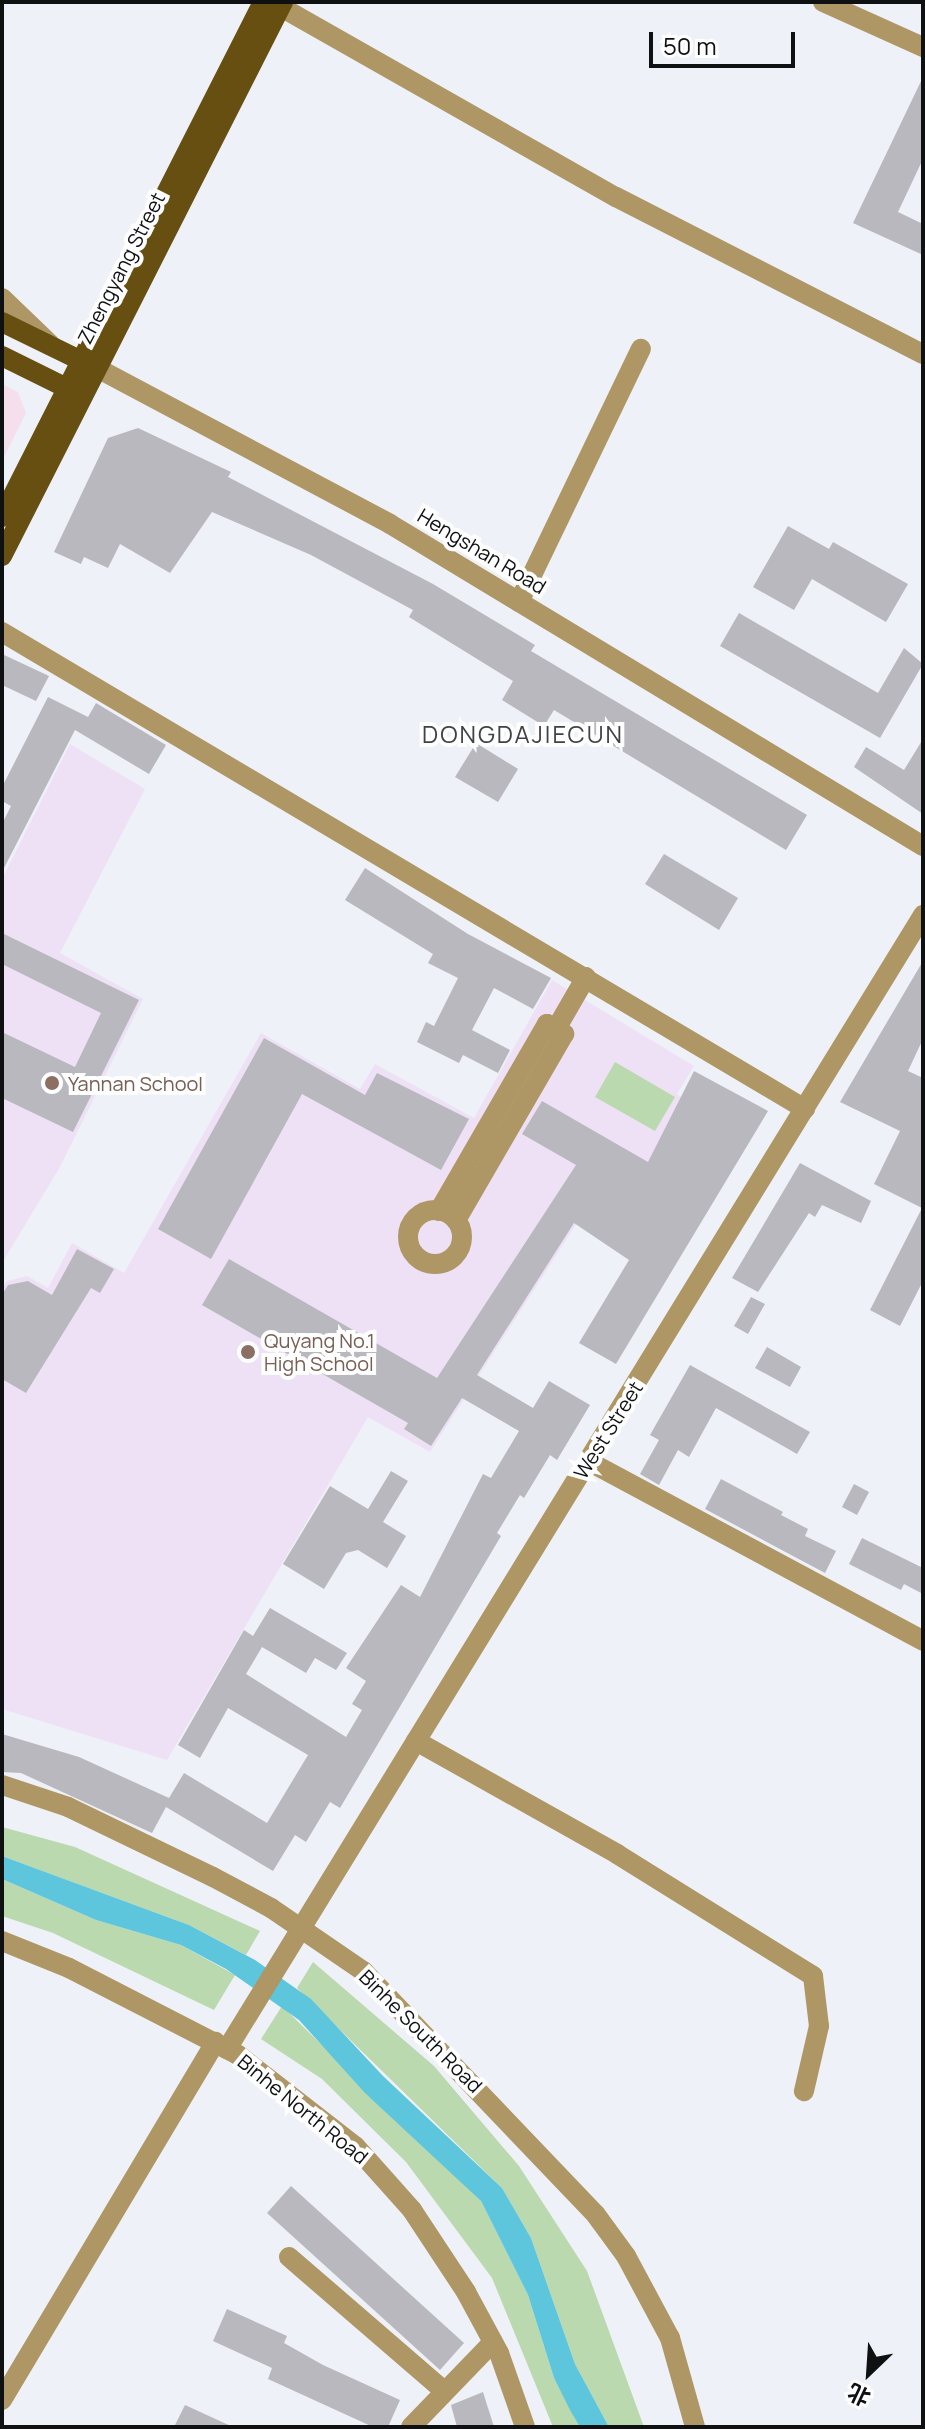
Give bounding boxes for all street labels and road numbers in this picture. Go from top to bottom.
street label: Zhengyang Street [72,188,170,348]
street label: Hengshan Road [413,503,551,599]
street label: West Street [569,1377,647,1483]
street label: Binhe South Road [355,1965,487,2097]
street label: Binhe North Road [233,2049,373,2169]

